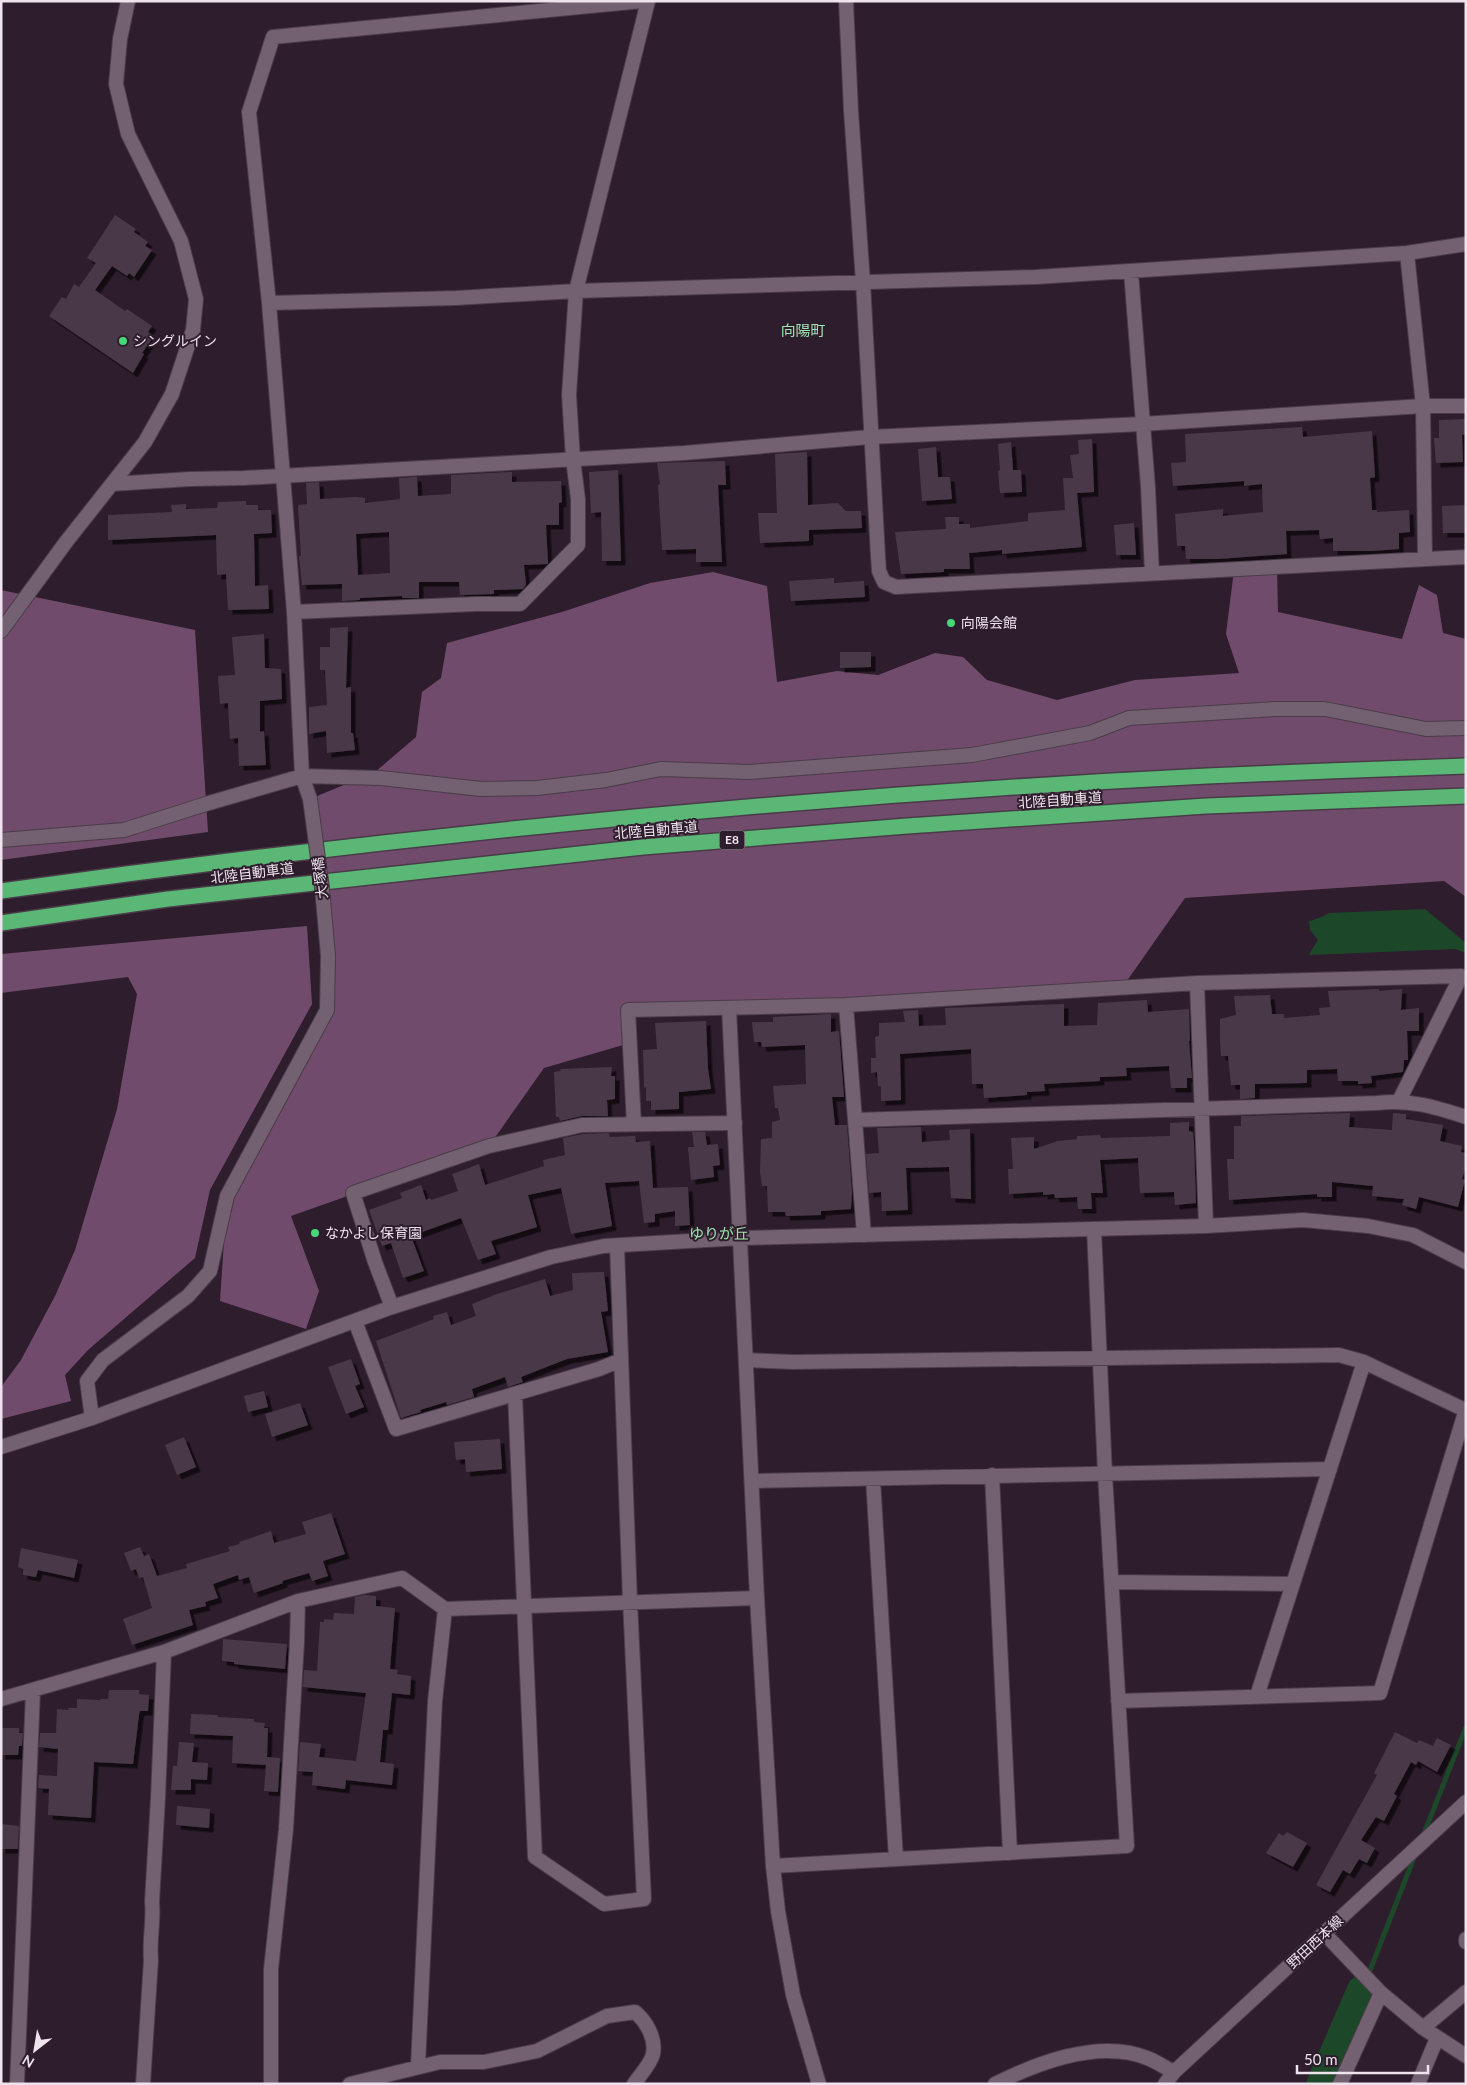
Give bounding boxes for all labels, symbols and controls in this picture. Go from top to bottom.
district label: 向陽町 [780,321,826,339]
place label: シングルイン [133,332,217,349]
marker: シングルイン [117,335,129,347]
place label: 向陽会館 [961,614,1017,631]
marker: 向陽会館 [945,617,957,629]
street label: 北陸自動車道 [1017,788,1102,811]
street label: 北陸自動車道 [613,817,699,842]
road number: E8 [720,830,744,850]
street label: 大塚橋 [309,856,330,900]
street label: 北陸自動車道 [209,859,295,886]
place label: なかよし保育園 [325,1224,422,1241]
district label: ゆりが丘 [689,1224,749,1242]
marker: なかよし保育園 [309,1227,321,1239]
street label: 野田西本線 [1283,1912,1346,1972]
north arrow [10,2025,60,2075]
scale bar [1297,2042,1428,2074]
text: 50 m [1304,2050,1338,2068]
text: N [19,2052,37,2072]

